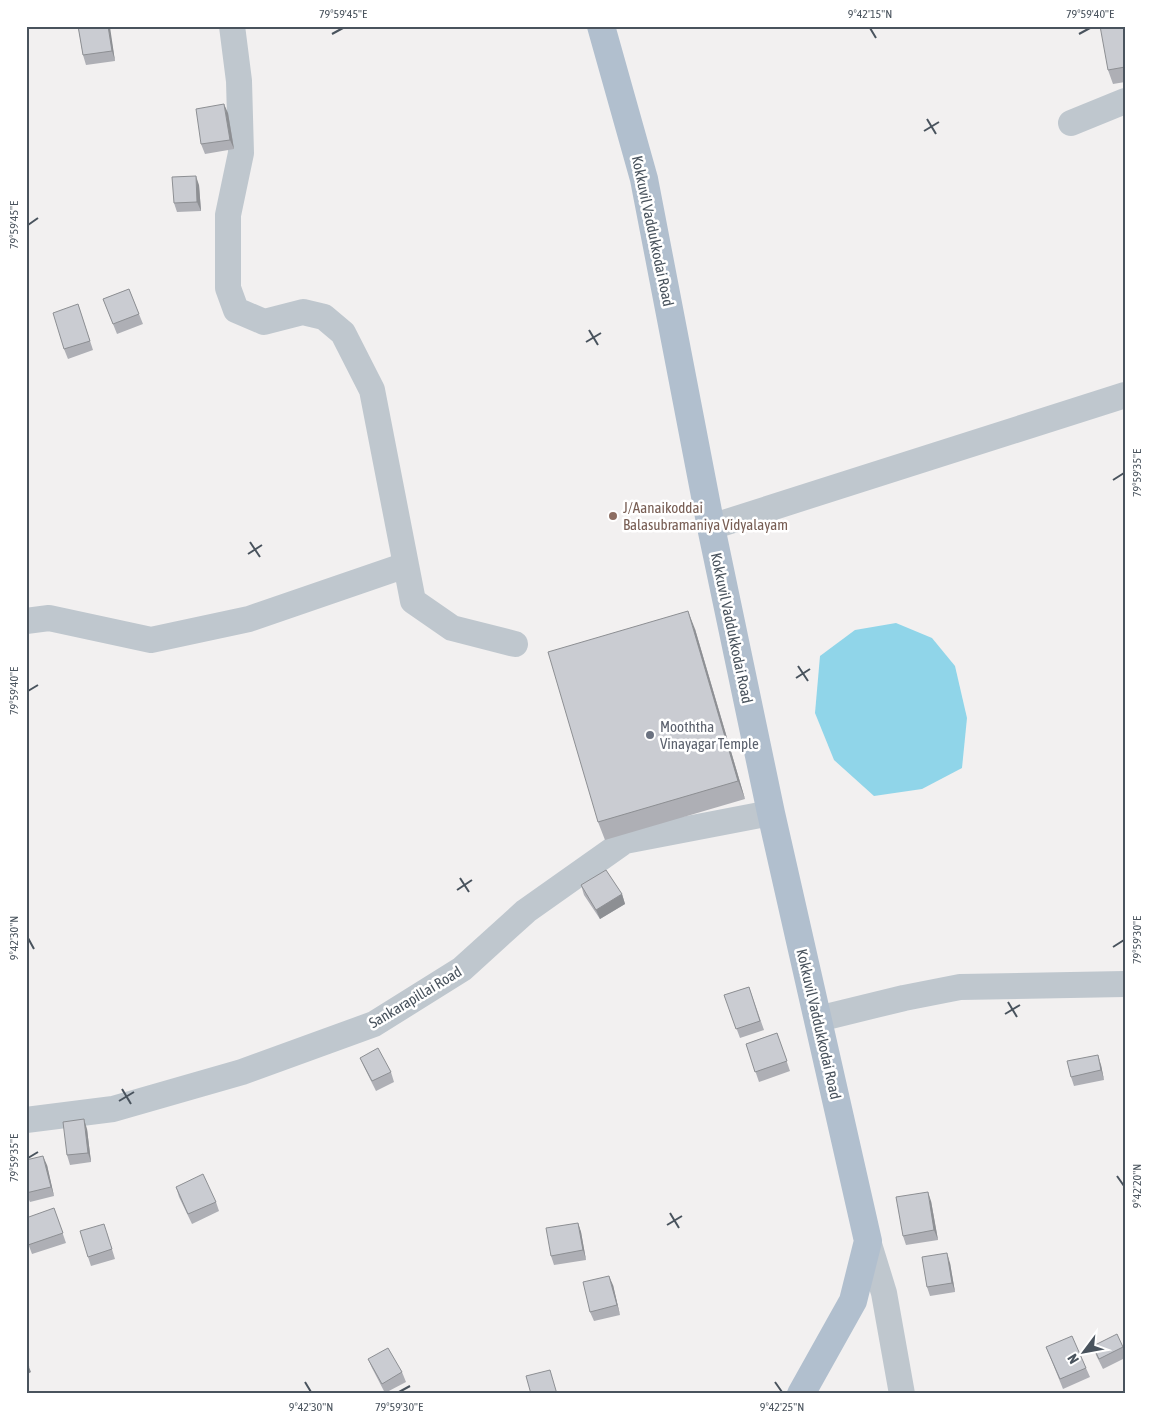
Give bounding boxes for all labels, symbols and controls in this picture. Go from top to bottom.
text: 79°59'45"E [319,7,367,21]
text: 9°42'15"N [848,7,892,21]
text: 79°59'40"E [1066,7,1114,21]
street label: Kokkuvil Vaddukkodai Road [629,154,677,308]
text: 79°59'45"E [7,201,21,249]
text: 79°59'35"E [1130,449,1144,497]
place label: J/Aanaikoddai Balasubramaniya Vidyalayam [623,499,788,533]
marker: J/Aanaikoddai Balasubramaniya Vidyalayam [607,510,619,522]
street label: Kokkuvil Vaddukkodai Road [708,551,756,705]
text: 79°59'40"E [7,667,21,715]
place label: Mooththa Vinayagar Temple [660,718,759,752]
marker: Mooththa Vinayagar Temple [644,729,656,741]
text: 9°42'30"N [7,916,21,960]
text: 79°59'30"E [1130,916,1144,964]
street label: Kokkuvil Vaddukkodai Road [793,947,845,1101]
street label: Sankarapillai Road [366,963,464,1031]
text: 79°59'35"E [7,1134,21,1182]
text: 9°42'20"N [1130,1164,1144,1208]
north arrow [1058,1328,1108,1378]
text: N [1064,1351,1082,1367]
text: 9°42'30"N [289,1400,333,1414]
text: 79°59'30"E [375,1400,423,1414]
text: 9°42'25"N [760,1400,804,1414]

